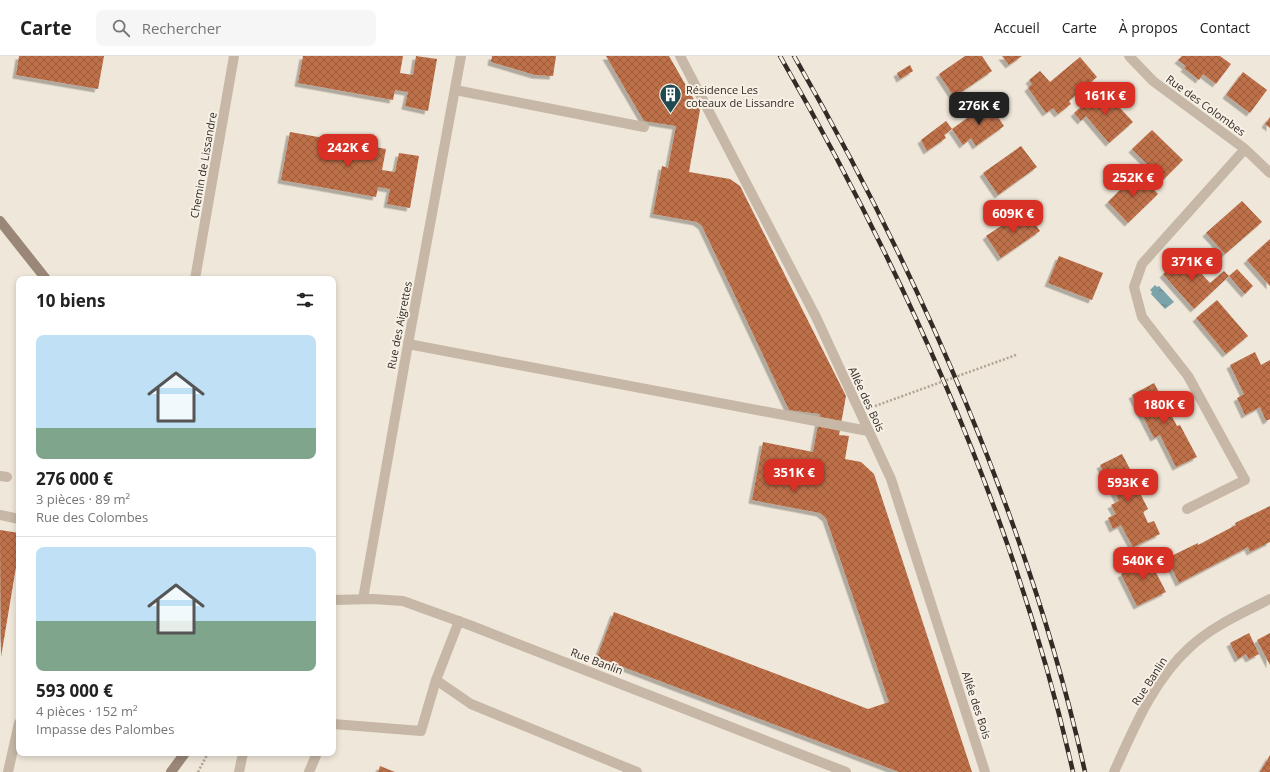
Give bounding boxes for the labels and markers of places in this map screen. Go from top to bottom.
building icon: Résidence Les coteaux de Lissandre [657,82,683,115]
place label: Résidence Les coteaux de Lissandre [686,82,795,110]
pin: 161K € [1072,82,1138,116]
pin: 276K € [946,92,1012,126]
pin: 242K € [315,134,381,168]
pin: 252K € [1100,164,1166,198]
pin: 609K € [980,200,1046,234]
pin: 371K € [1159,248,1225,282]
pin: 180K € [1131,391,1197,425]
pin: 351K € [761,459,827,493]
pin: 593K € [1095,469,1161,503]
pin: 540K € [1110,547,1176,581]

